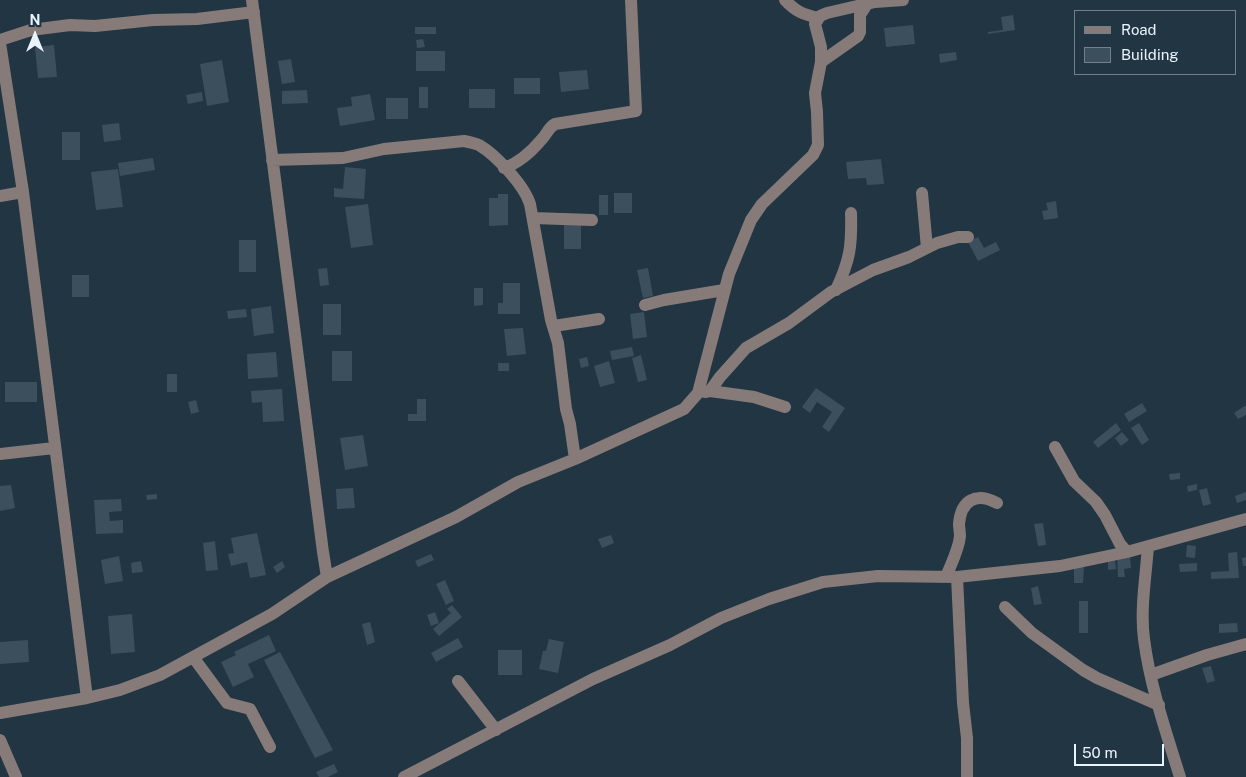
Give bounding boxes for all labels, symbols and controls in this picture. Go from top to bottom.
north arrow [10,10,60,60]
legend [1074,10,1236,75]
text: N [30,12,40,28]
text: Road [1121,21,1157,38]
text: Building [1121,46,1179,63]
scale bar [1076,734,1166,766]
text: 50 m [1082,744,1117,761]

